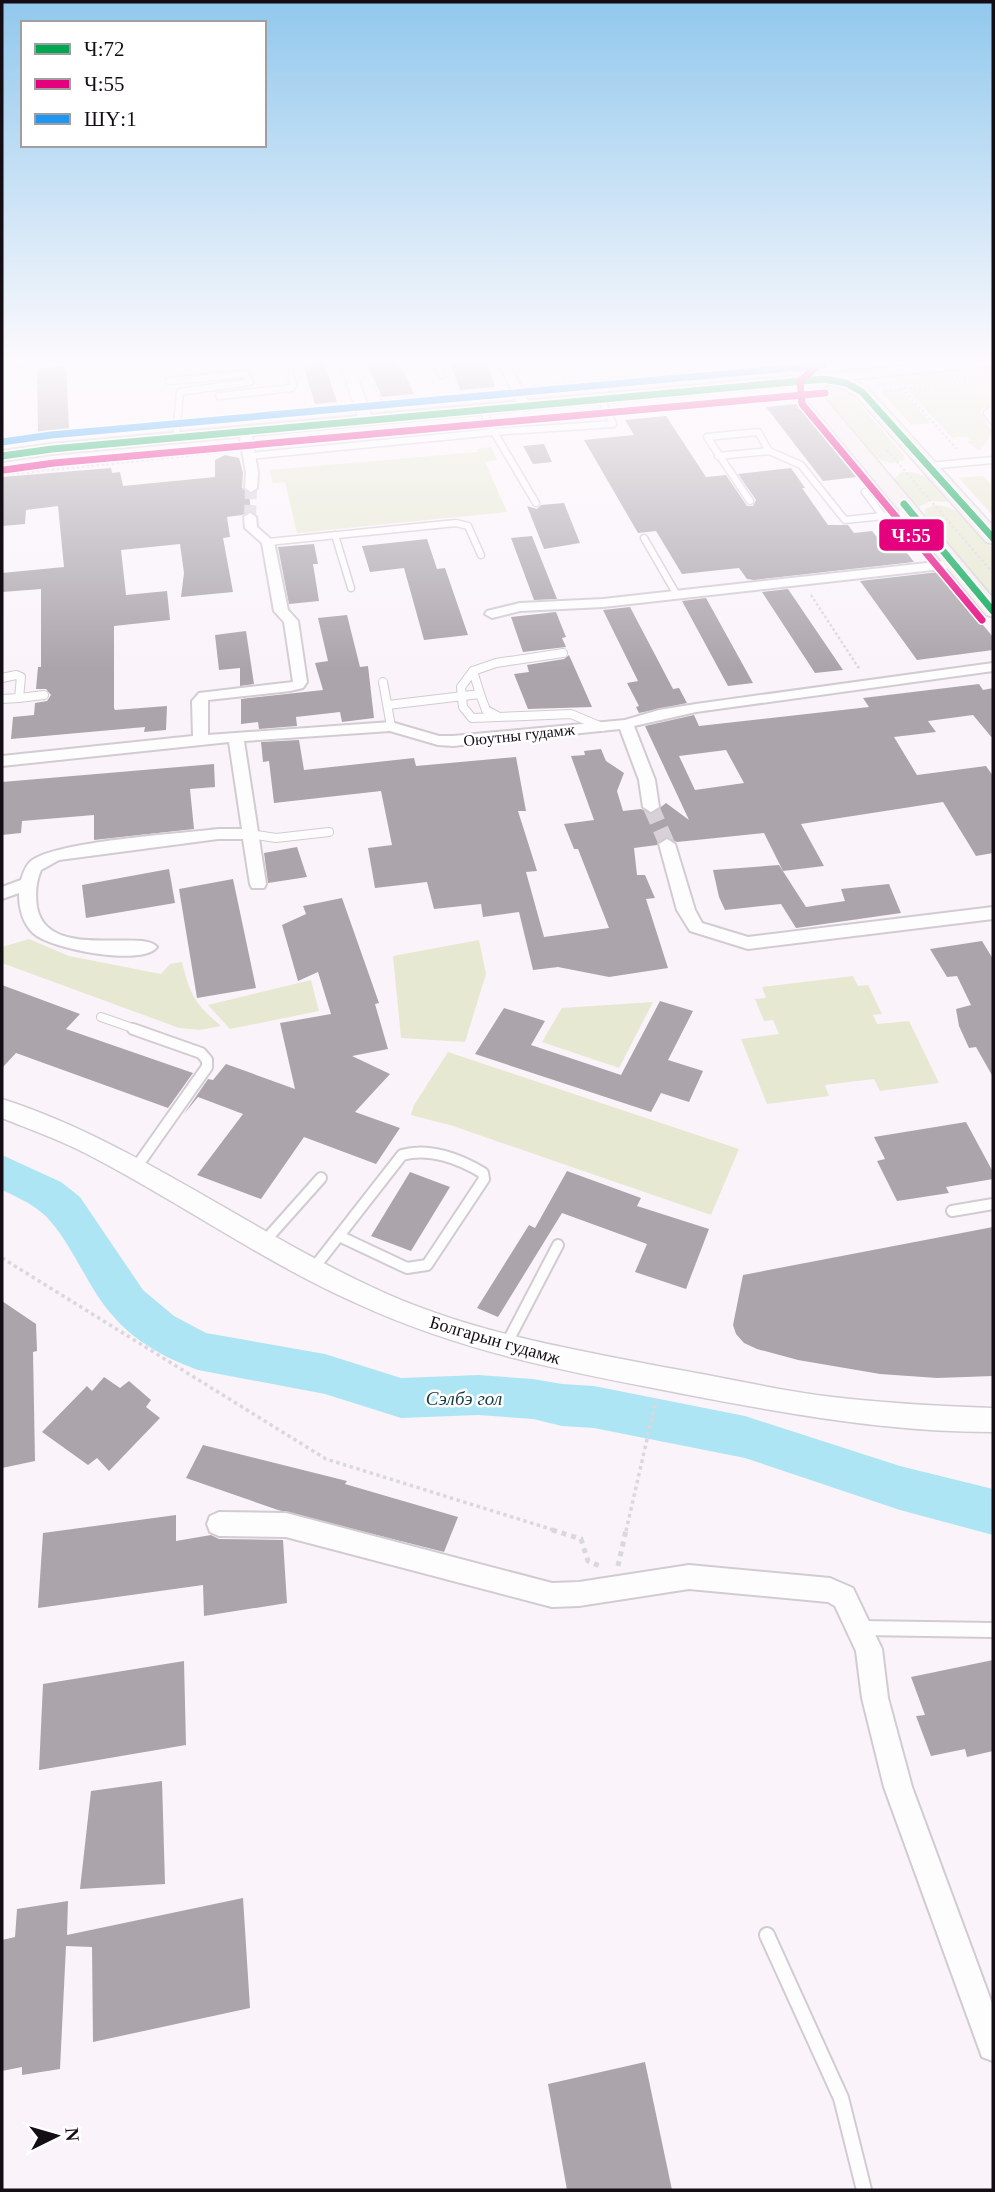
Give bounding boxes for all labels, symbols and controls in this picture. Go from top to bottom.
legend [21,21,266,147]
text: Ч:72 [84,37,124,61]
text: Ч:55 [84,72,124,96]
text: ШҮ:1 [84,107,137,131]
line badge: Ч:55 [878,518,945,552]
text: Ч:55 [891,525,931,546]
street label: Оюутны гудамж [463,721,577,750]
street label: Болгарын гудамж [427,1312,563,1368]
water label: Сэлбэ гол [426,1388,502,1409]
north arrow [21,2101,91,2171]
text: N [61,2127,84,2143]

